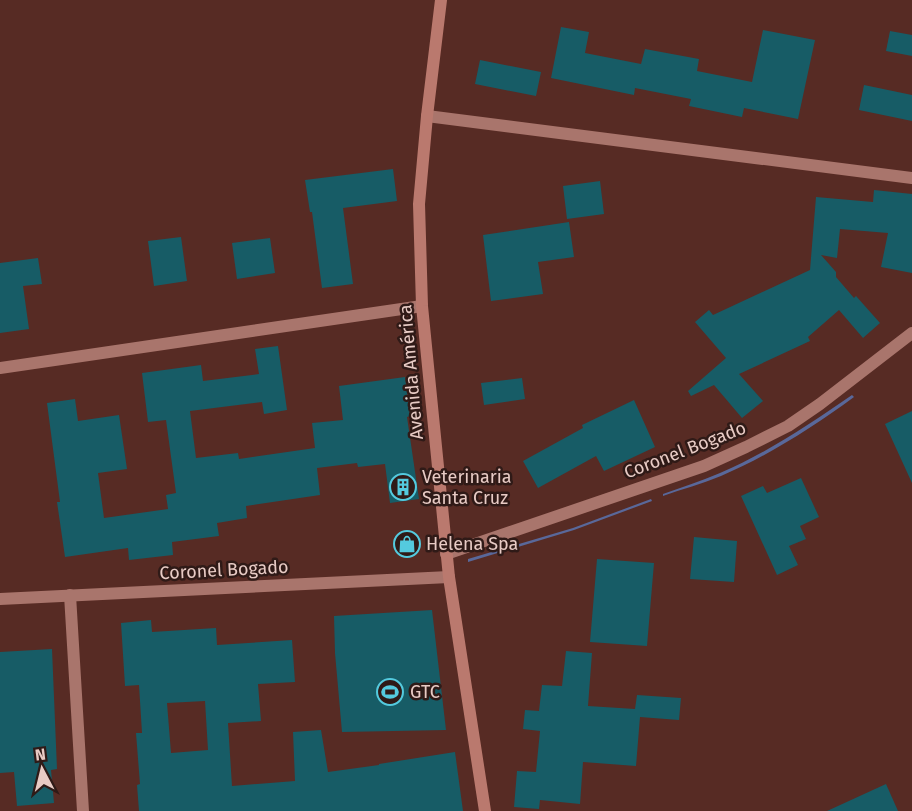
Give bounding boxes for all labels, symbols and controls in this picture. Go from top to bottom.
street label: Avenida América [394,303,428,441]
street label: Coronel Bogado [621,417,749,483]
place label: Veterinaria Santa Cruz [422,466,512,509]
building icon: Veterinaria Santa Cruz [388,472,418,502]
shop icon: Helena Spa [392,529,422,559]
place label: Helena Spa [426,533,518,555]
street label: Coronel Bogado [159,556,289,584]
sports icon: GTC [375,677,405,707]
place label: GTC [410,681,440,703]
north arrow [12,739,72,799]
text: N [34,745,47,765]

